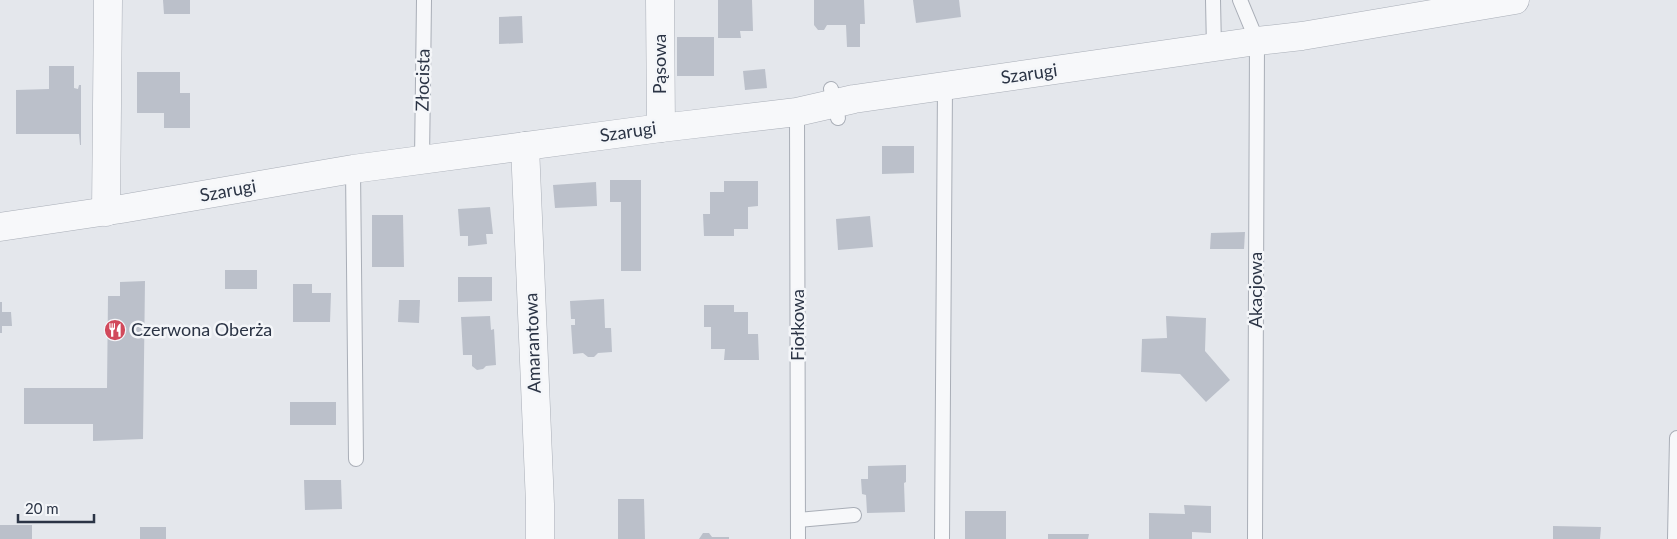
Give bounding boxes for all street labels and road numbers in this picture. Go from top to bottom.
street label: Pąsowa [648,34,670,94]
street label: Złocista [410,48,434,111]
street label: Szarugi [999,58,1059,88]
street label: Szarugi [598,116,658,146]
street label: Szarugi [198,174,258,206]
street label: Akacjowa [1244,252,1266,328]
street label: Fiołkowa [786,289,808,361]
street label: Amarantowa [519,292,545,394]

